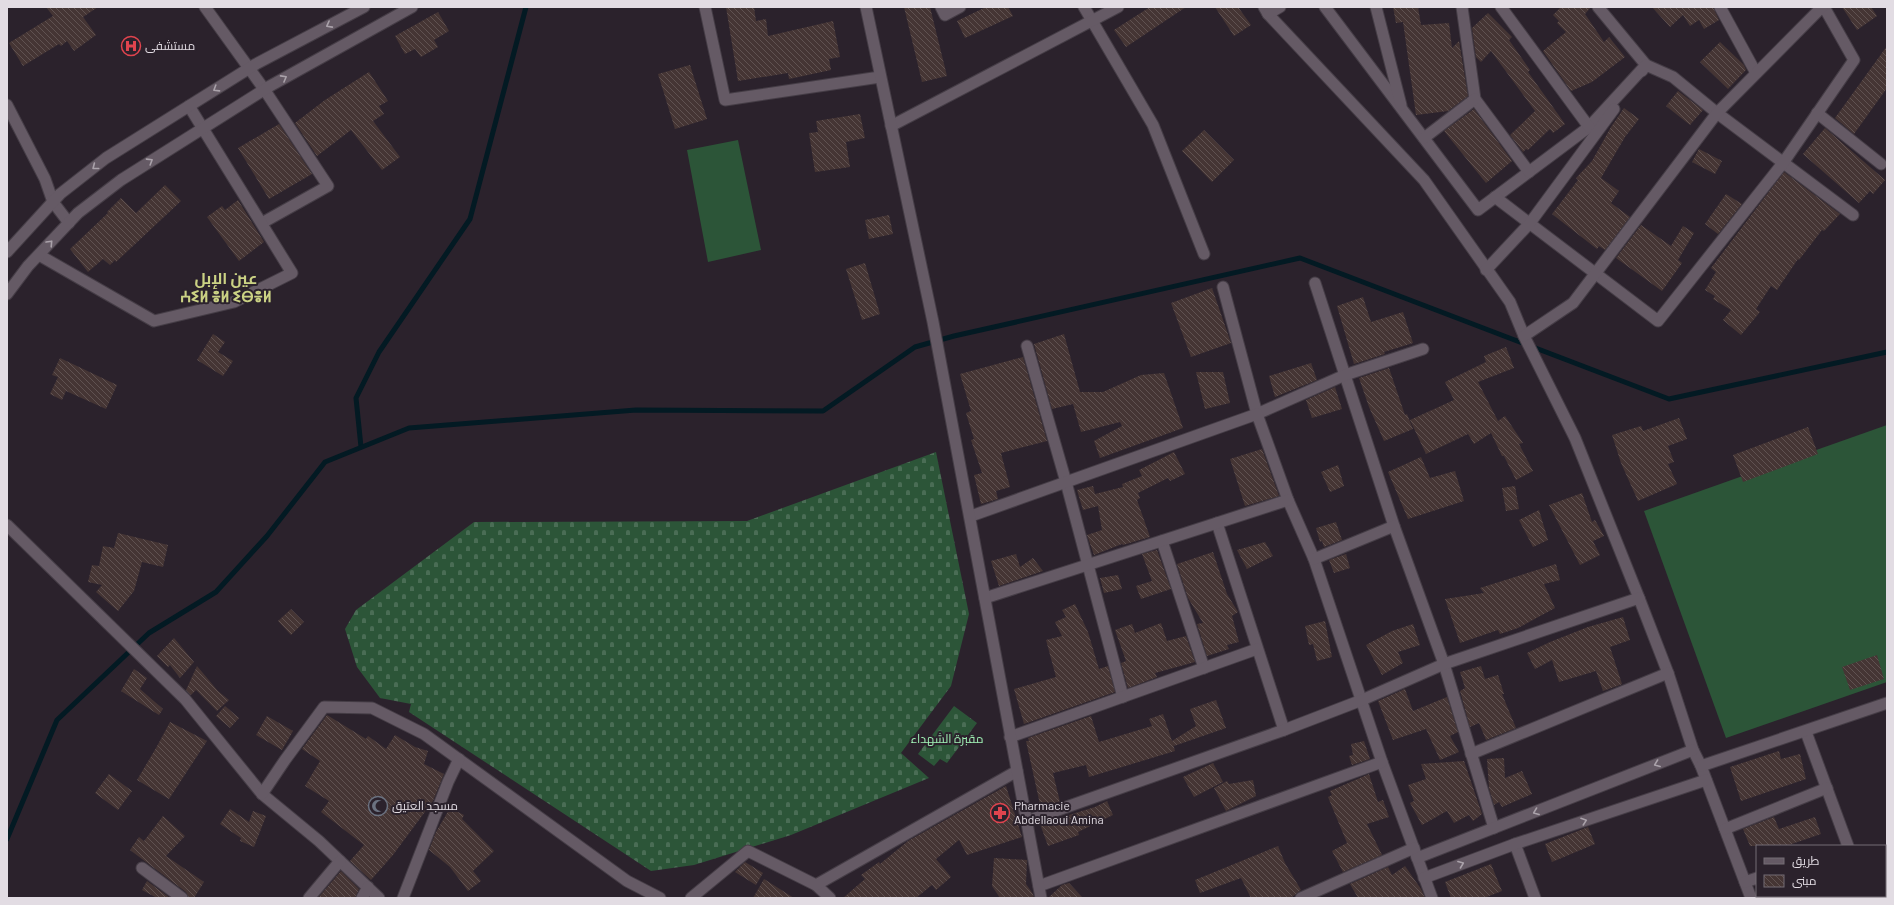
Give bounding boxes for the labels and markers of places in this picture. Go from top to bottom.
hospital icon: مستشفى [120,35,142,57]
place label: مستشفى [145,38,195,53]
mosque icon: مسجد العتيق [367,795,389,817]
place label: مسجد العتيق [392,798,458,813]
place label: Pharmacie Abdellaoui Amina [1014,798,1104,826]
pharmacy icon: Pharmacie Abdellaoui Amina [989,802,1011,824]

